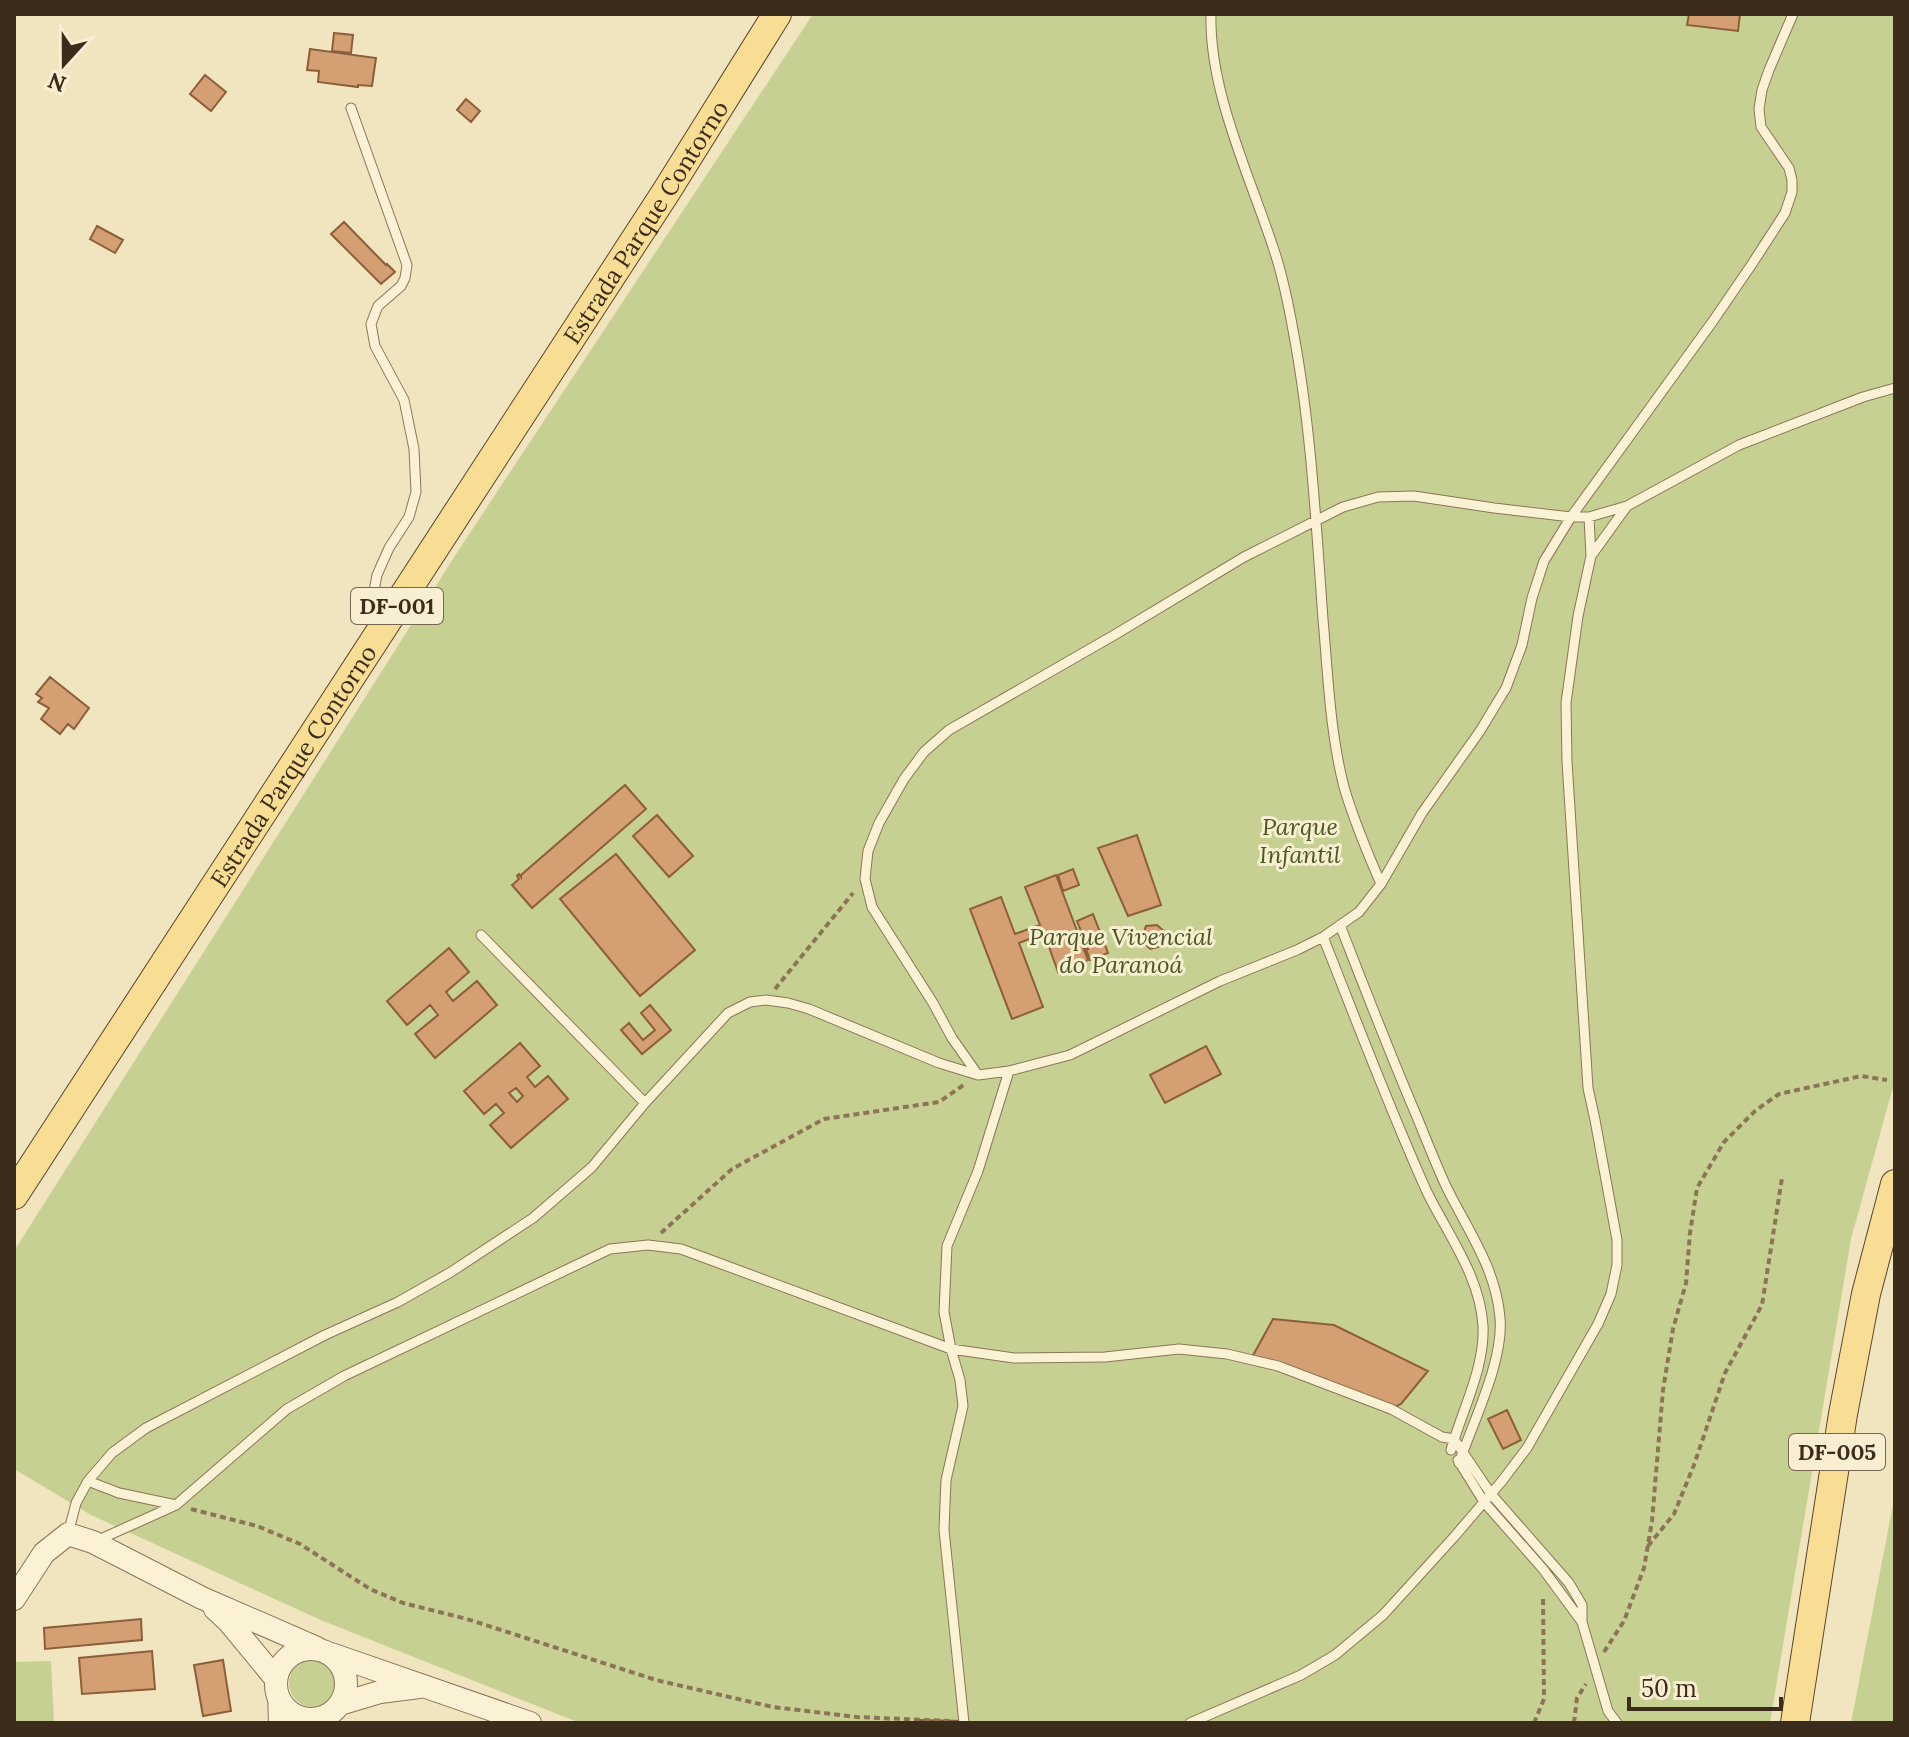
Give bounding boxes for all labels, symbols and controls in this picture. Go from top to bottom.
north arrow [24,24,104,104]
text: N [44,67,70,99]
street label: Estrada Parque Contorno [556,94,735,350]
road number: DF-001 [351,588,443,624]
street label: Estrada Parque Contorno [203,639,383,893]
park label: Parque Infantil [1259,811,1341,870]
park label: Parque Vivencial do Paranoá [1029,921,1213,980]
road number: DF-005 [1789,1434,1885,1470]
scale bar [1629,1661,1781,1711]
text: 50 m [1641,1673,1697,1704]

